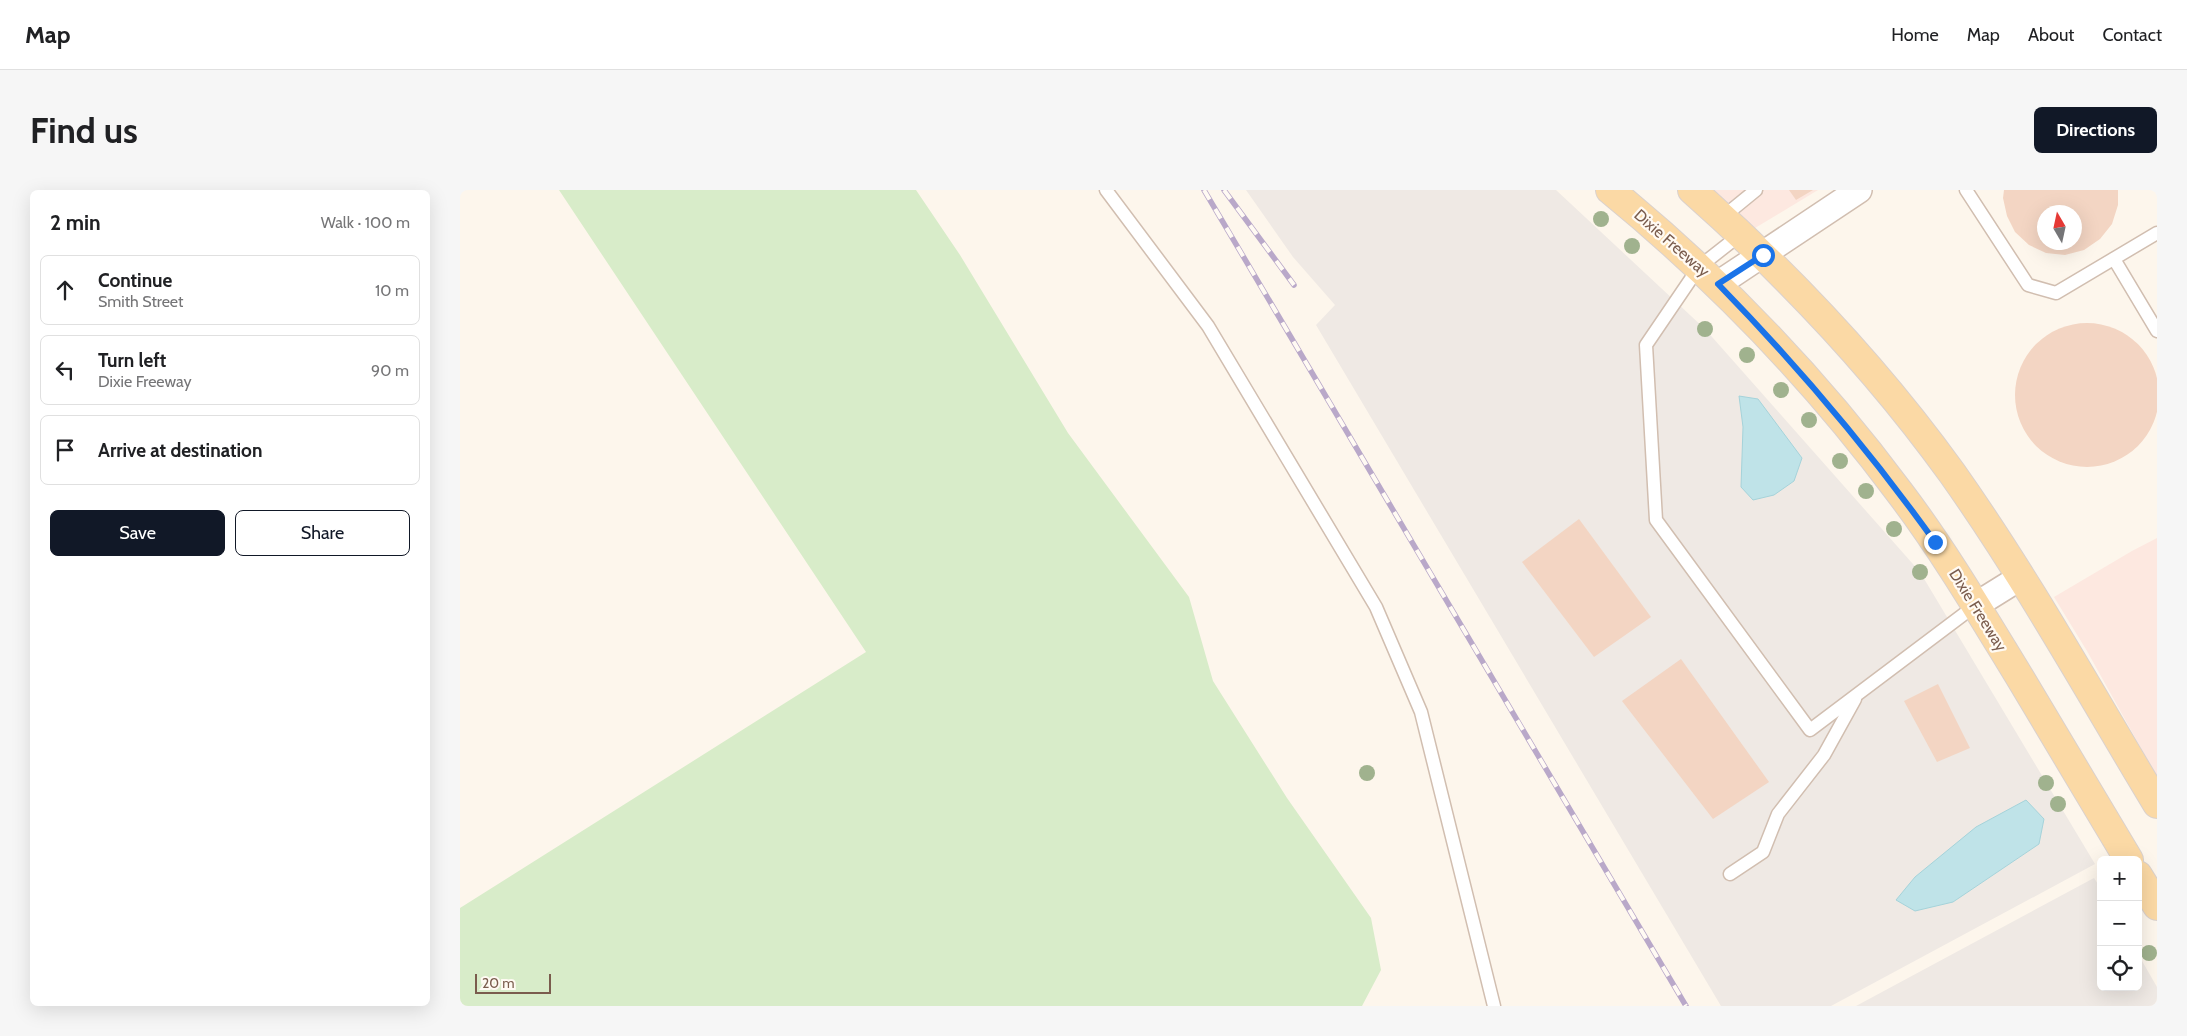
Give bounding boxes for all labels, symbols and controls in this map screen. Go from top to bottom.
text: Map [25,20,71,49]
text: Home [1891,24,1939,46]
text: Map [1967,24,2000,46]
text: About [2028,24,2074,46]
text: Contact [2102,24,2162,46]
button: Directions [2034,107,2157,153]
text: Find us [30,109,138,152]
street label: Dixie Freeway [1630,205,1714,281]
north arrow [2037,205,2082,250]
text: 2 min [50,210,101,235]
text: Walk · 100 m [321,213,410,232]
route start [1752,244,1775,267]
text: Continue [98,269,172,292]
icon: ahead [51,276,79,304]
text: 10 m [375,281,409,300]
text: Smith Street [98,292,183,311]
text: Turn left [98,349,166,372]
icon: left [51,356,79,384]
text: 90 m [371,361,409,380]
text: Dixie Freeway [98,372,192,391]
icon: arrive [51,436,79,464]
text: Arrive at destination [98,439,262,462]
button: Save [50,510,225,556]
button: Share [235,510,410,556]
route end [1924,531,1947,554]
street label: Dixie Freeway [1945,565,2011,655]
map controls [2097,856,2142,991]
button: + [2097,856,2142,901]
button: − [2097,901,2142,946]
button: locate [2097,946,2142,991]
scale bar [475,971,551,994]
text: 20 m [482,974,515,992]

